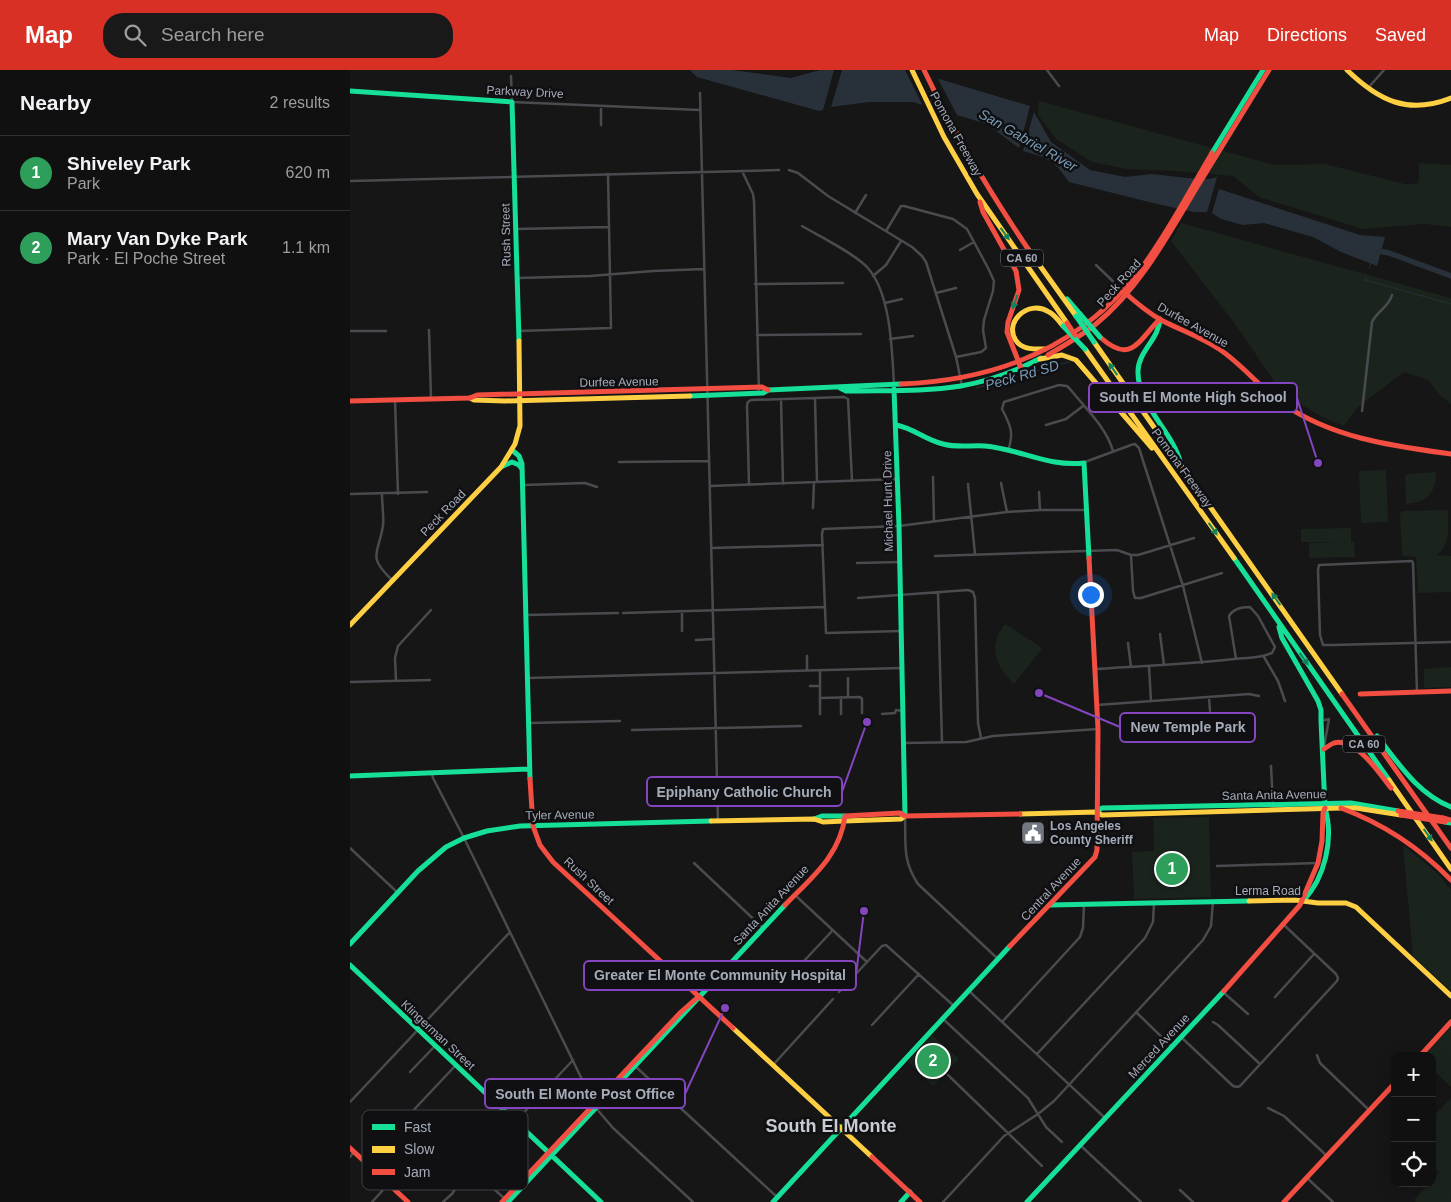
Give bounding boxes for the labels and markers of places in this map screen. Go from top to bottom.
callout: South El Monte High School [1089,383,1297,412]
callout: New Temple Park [1120,713,1255,742]
callout: Epiphany Catholic Church [647,777,842,806]
place label: Los Angeles County Sheriff [1050,819,1134,847]
public building icon: Los Angeles County Sheriff [1020,820,1046,846]
pin: 1 [1156,850,1188,888]
callout: Greater El Monte Community Hospital [584,961,856,990]
pin: 2 [917,1042,949,1080]
callout: South El Monte Post Office [485,1079,685,1108]

